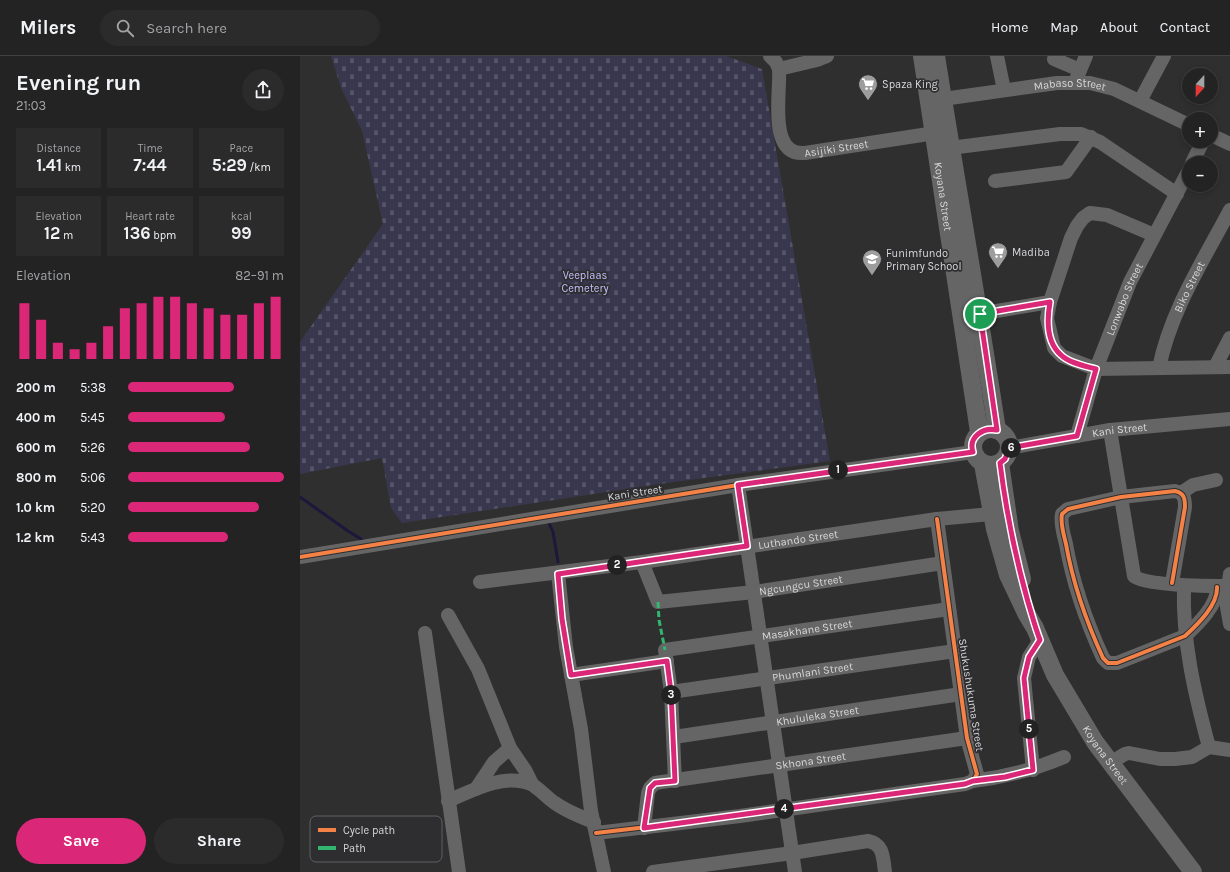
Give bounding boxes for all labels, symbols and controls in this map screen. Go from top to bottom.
search box [100,10,380,46]
text: Milers [20,17,76,39]
icon: search [114,17,136,39]
text: Search here [146,19,227,37]
text: Home [991,19,1028,36]
text: Map [1050,19,1078,36]
text: About [1100,19,1138,36]
text: Contact [1160,19,1210,36]
north arrow [1182,68,1218,104]
map controls [1182,68,1218,192]
button: share [242,69,284,111]
text: Evening run [16,70,141,96]
supermarket icon: Spaza King [857,73,879,101]
street label: Mabaso Street [1033,77,1107,93]
place label: Spaza King [882,78,939,91]
text: 21:03 [16,98,46,113]
button: + [1182,112,1218,148]
street label: Asijiki Street [803,137,869,160]
text: Distance [36,142,81,155]
text: Time [138,142,162,155]
text: Pace [230,142,253,155]
text: 1.41 [36,155,62,175]
text: 7:44 [133,155,167,175]
text: 5:29 [212,155,247,175]
button: − [1182,156,1218,192]
text: km [62,161,81,174]
text: /km [247,161,271,174]
street label: Koyana Street [932,161,955,232]
text: Elevation [35,210,82,223]
text: Heart rate [125,210,175,223]
text: kcal [231,210,252,223]
text: 12 [44,223,60,243]
text: 136 [124,223,151,243]
text: 99 [231,223,252,243]
text: m [60,229,73,242]
text: bpm [151,229,176,242]
supermarket icon: Madiba [987,241,1009,269]
place label: Madiba [1012,246,1050,259]
place label: Funimfundo Primary School [886,247,961,273]
school or university icon: Funimfundo Primary School [861,248,883,276]
street label: Biko Street [1171,259,1207,314]
street label: Lonwabo Street [1103,261,1145,337]
text: Elevation [16,268,71,283]
text: 82–91 m [235,268,284,283]
park label: Veeplaas Cemetery [561,269,609,295]
pin [963,297,997,331]
icon: arrive [969,303,991,325]
text: 200 m [16,380,56,395]
text: 5:38 [80,380,106,395]
text: 400 m [16,410,56,425]
text: 5:45 [80,410,105,425]
street label: Kani Street [1091,420,1148,440]
pin: 6 [1001,438,1021,458]
text: 600 m [16,440,56,455]
text: 5:26 [80,440,105,455]
text: 6 [1008,441,1014,454]
pin: 1 [828,460,848,480]
text: 1 [836,463,840,476]
text: 800 m [16,470,56,485]
text: 5:06 [80,470,106,485]
street label: Kani Street [607,482,663,504]
text: 1.0 km [16,500,55,515]
text: 5:20 [80,500,106,515]
street label: Luthando Street [757,527,839,551]
text: 1.2 km [16,530,55,545]
text: 5:43 [80,530,105,545]
pin: 2 [607,555,627,575]
text: 2 [614,558,620,571]
street label: Ngcungcu Street [758,572,843,598]
street label: Masakhane Street [761,617,853,642]
street label: Shukushukuma Street [956,638,986,752]
street label: Phumlani Street [771,659,854,684]
pin: 3 [661,685,681,705]
text: 3 [668,688,674,701]
street label: Khululeka Street [775,703,860,728]
pin: 5 [1019,719,1039,739]
text: 5 [1026,722,1032,735]
street label: Koyana Street [1080,723,1131,787]
street label: Skhona Street [775,749,847,772]
pin: 4 [774,799,794,819]
text: 4 [781,802,787,815]
legend [310,816,442,862]
button: Save [16,818,146,864]
button: Share [154,818,284,864]
text: Cycle path [343,824,395,837]
text: Path [343,842,366,855]

